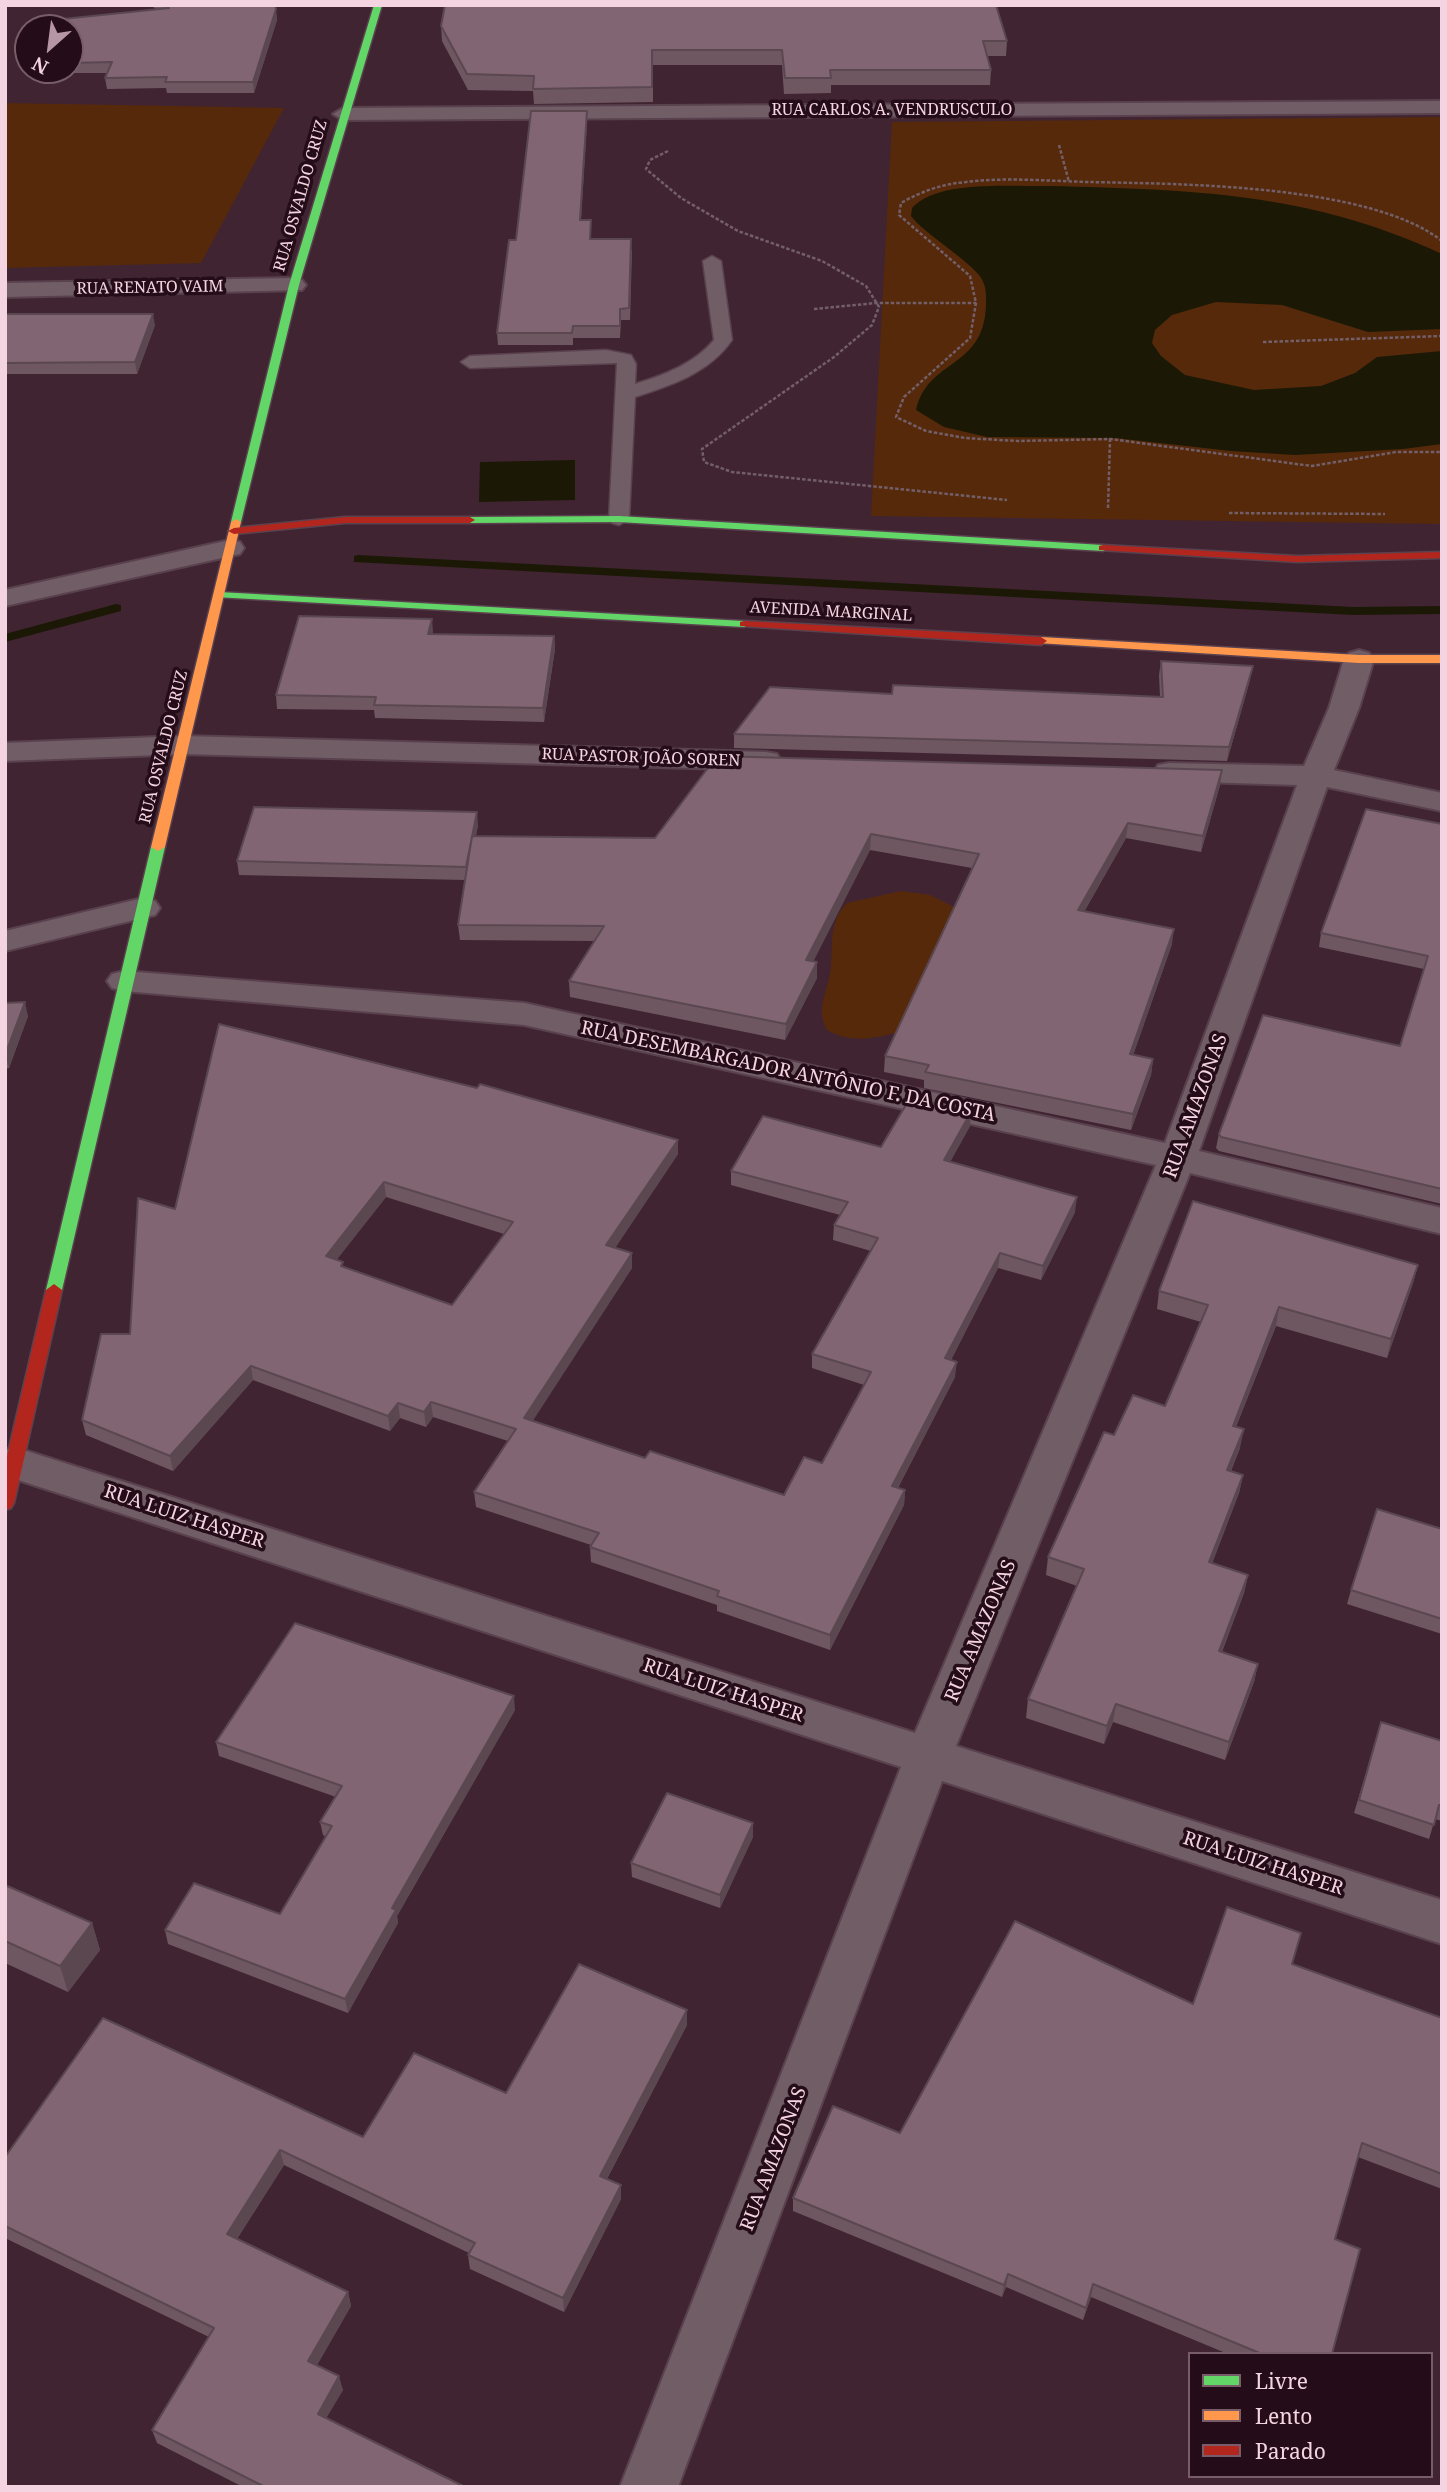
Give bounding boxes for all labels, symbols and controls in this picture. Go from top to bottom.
north arrow [14,14,84,84]
text: N [27,51,53,81]
street label: RUA CARLOS A. VENDRUSCULO [772,100,1012,120]
street label: RUA OSVALDO CRUZ [270,118,332,274]
street label: RUA RENATO VAIM [76,277,224,299]
street label: AVENIDA MARGINAL [749,598,913,626]
street label: RUA OSVALDO CRUZ [136,669,192,825]
street label: RUA PASTOR JOÃO SOREN [541,745,741,771]
street label: RUA DESEMBARGADOR ANTÔNIO F. DA COSTA [579,1017,997,1127]
street label: RUA AMAZONAS [1159,1031,1233,1181]
street label: RUA LUIZ HASPER [101,1480,267,1554]
street label: RUA AMAZONAS [941,1557,1021,1705]
street label: RUA LUIZ HASPER [640,1654,806,1728]
street label: RUA LUIZ HASPER [1180,1827,1346,1901]
street label: RUA AMAZONAS [736,2084,812,2234]
legend [1188,2352,1433,2478]
text: Livre [1255,2367,1308,2395]
text: Lento [1255,2402,1312,2430]
text: Parado [1255,2437,1326,2465]

